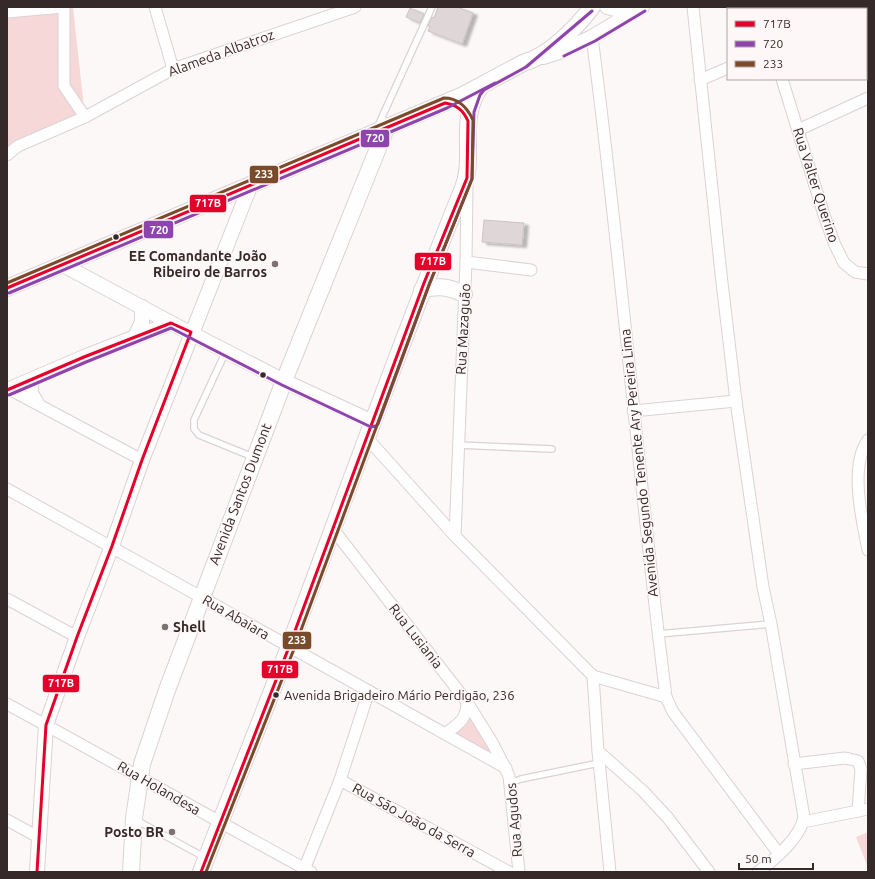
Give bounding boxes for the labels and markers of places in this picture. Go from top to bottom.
unlabelled marker [111,232,121,242]
place label: EE Comandante João Ribeiro de Barros [129,248,267,280]
marker: EE Comandante João Ribeiro de Barros [270,259,280,269]
unlabelled marker [258,370,268,380]
place label: Shell [173,619,206,635]
marker: Shell [160,622,170,632]
place label: Avenida Brigadeiro Mário Perdigão, 236 [284,688,514,703]
marker: Avenida Brigadeiro Mário Perdigão, 236 [271,690,281,700]
place label: Posto BR [104,824,164,840]
marker: Posto BR [167,827,177,837]

